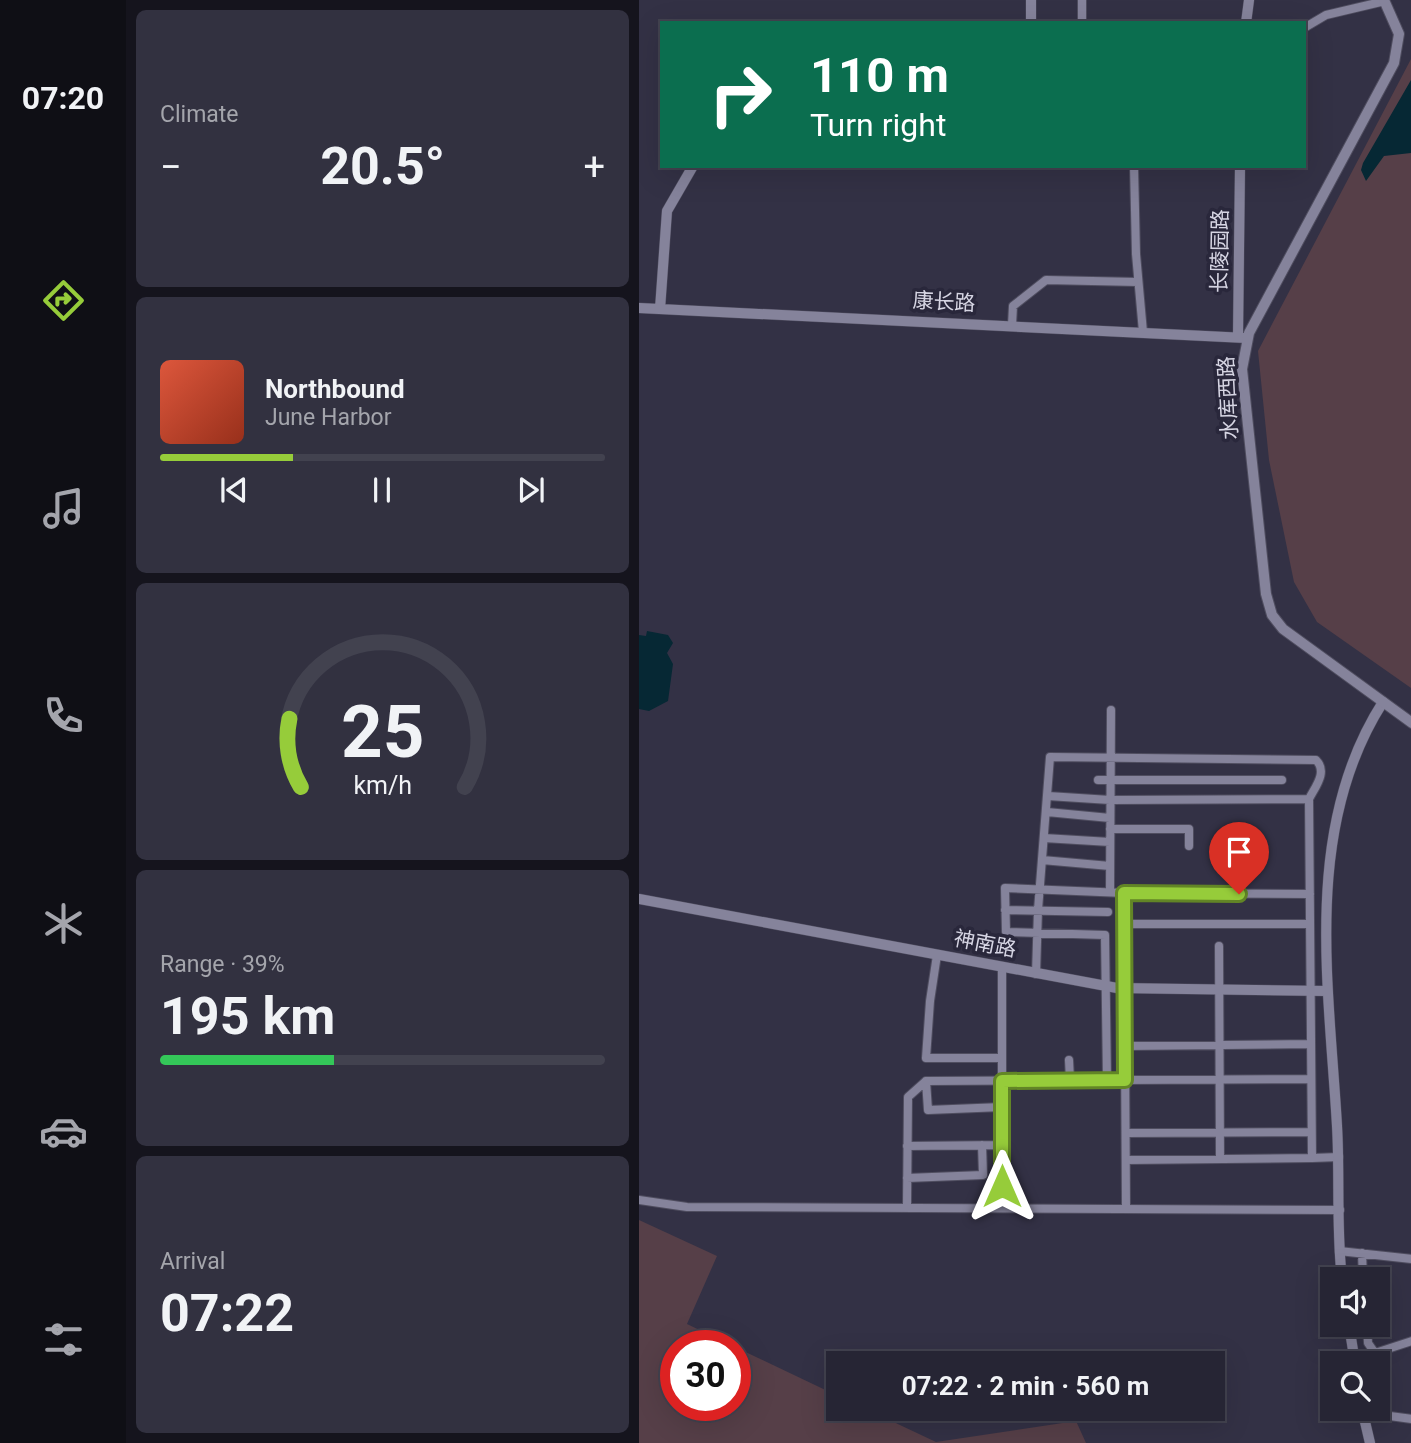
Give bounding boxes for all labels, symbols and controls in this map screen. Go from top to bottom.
text: 110 m [810,47,949,104]
icon: right [695,49,786,140]
text: 07:20 [22,79,104,117]
text: Climate [160,101,239,128]
text: Turn right [810,106,946,144]
text: 20.5° [320,136,445,197]
text: − [160,145,182,189]
text: + [583,145,605,189]
street label: 长陵园路 [1207,209,1233,293]
icon: directions [39,276,88,325]
street label: 康长路 [912,288,976,316]
street label: 水库西路 [1214,355,1242,441]
text: Northbound [265,374,405,404]
text: June Harbor [265,404,392,431]
icon: previous [215,471,253,509]
icon: pause [363,471,401,509]
icon: next [512,471,550,509]
icon: music [39,484,88,533]
text: 25 [341,690,424,776]
icon: phone [39,691,88,740]
text: km/h [353,771,412,800]
pin [1209,822,1269,894]
icon: arrive [1220,833,1258,871]
icon: climate [39,899,88,948]
street label: 神南路 [952,926,1018,962]
text: Range · 39% [160,951,285,978]
text: 195 km [160,986,335,1047]
icon: car [39,1107,88,1156]
position arrow [965,1149,1039,1223]
text: Arrival [160,1248,225,1275]
map controls [1320,1267,1390,1421]
button: sound [1320,1267,1390,1337]
text: 07:22 [160,1283,294,1344]
icon: filters [39,1315,88,1364]
speed limit sign: 30 [660,1330,751,1421]
button: search [1320,1351,1390,1421]
text: 07:22 · 2 min · 560 m [902,1371,1149,1401]

